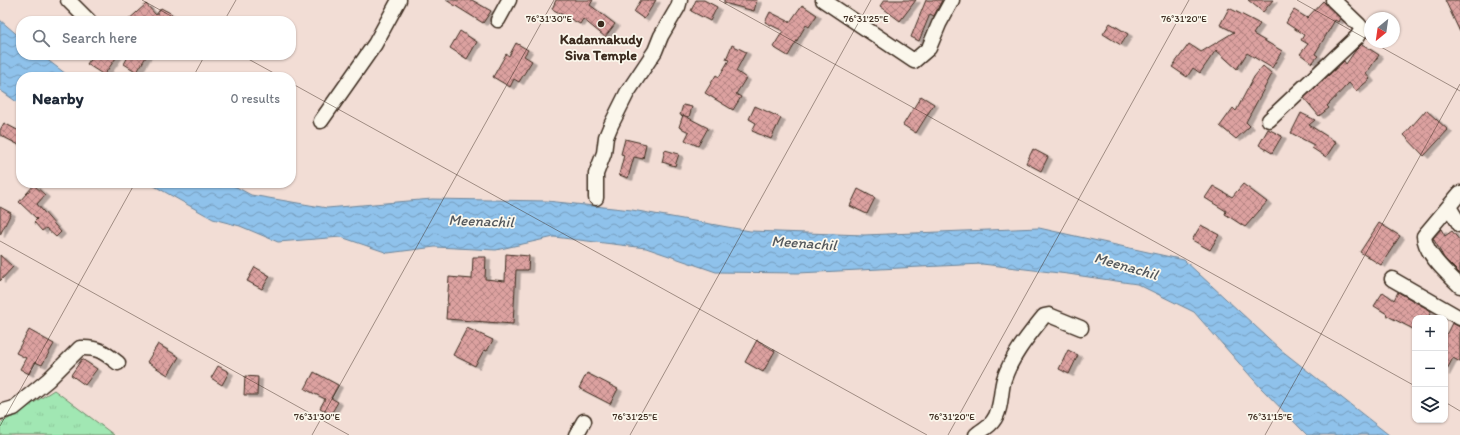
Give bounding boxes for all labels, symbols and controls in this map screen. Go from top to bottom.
text: 76°31'30"E [526,12,572,25]
text: 76°31'25"E [844,12,889,25]
text: 76°31'20"E [1161,12,1207,25]
north arrow [1364,12,1400,48]
search box [16,16,296,60]
marker: Kadannakudy Siva Temple [596,19,606,29]
icon: search [30,27,52,49]
text: Search here [62,29,137,47]
place label: Kadannakudy Siva Temple [560,31,643,64]
text: Nearby [32,88,84,108]
text: 0 results [230,91,280,106]
water label: Meenachil [448,211,516,231]
water label: Meenachil [771,232,839,254]
water label: Meenachil [1092,248,1162,284]
map controls [1412,315,1448,423]
button: + [1412,315,1448,351]
button: − [1412,351,1448,387]
button: layers [1412,387,1448,423]
text: 76°31'30"E [294,410,340,423]
text: 76°31'25"E [613,410,658,423]
text: 76°31'20"E [929,410,975,423]
text: 76°31'15"E [1248,410,1293,423]

